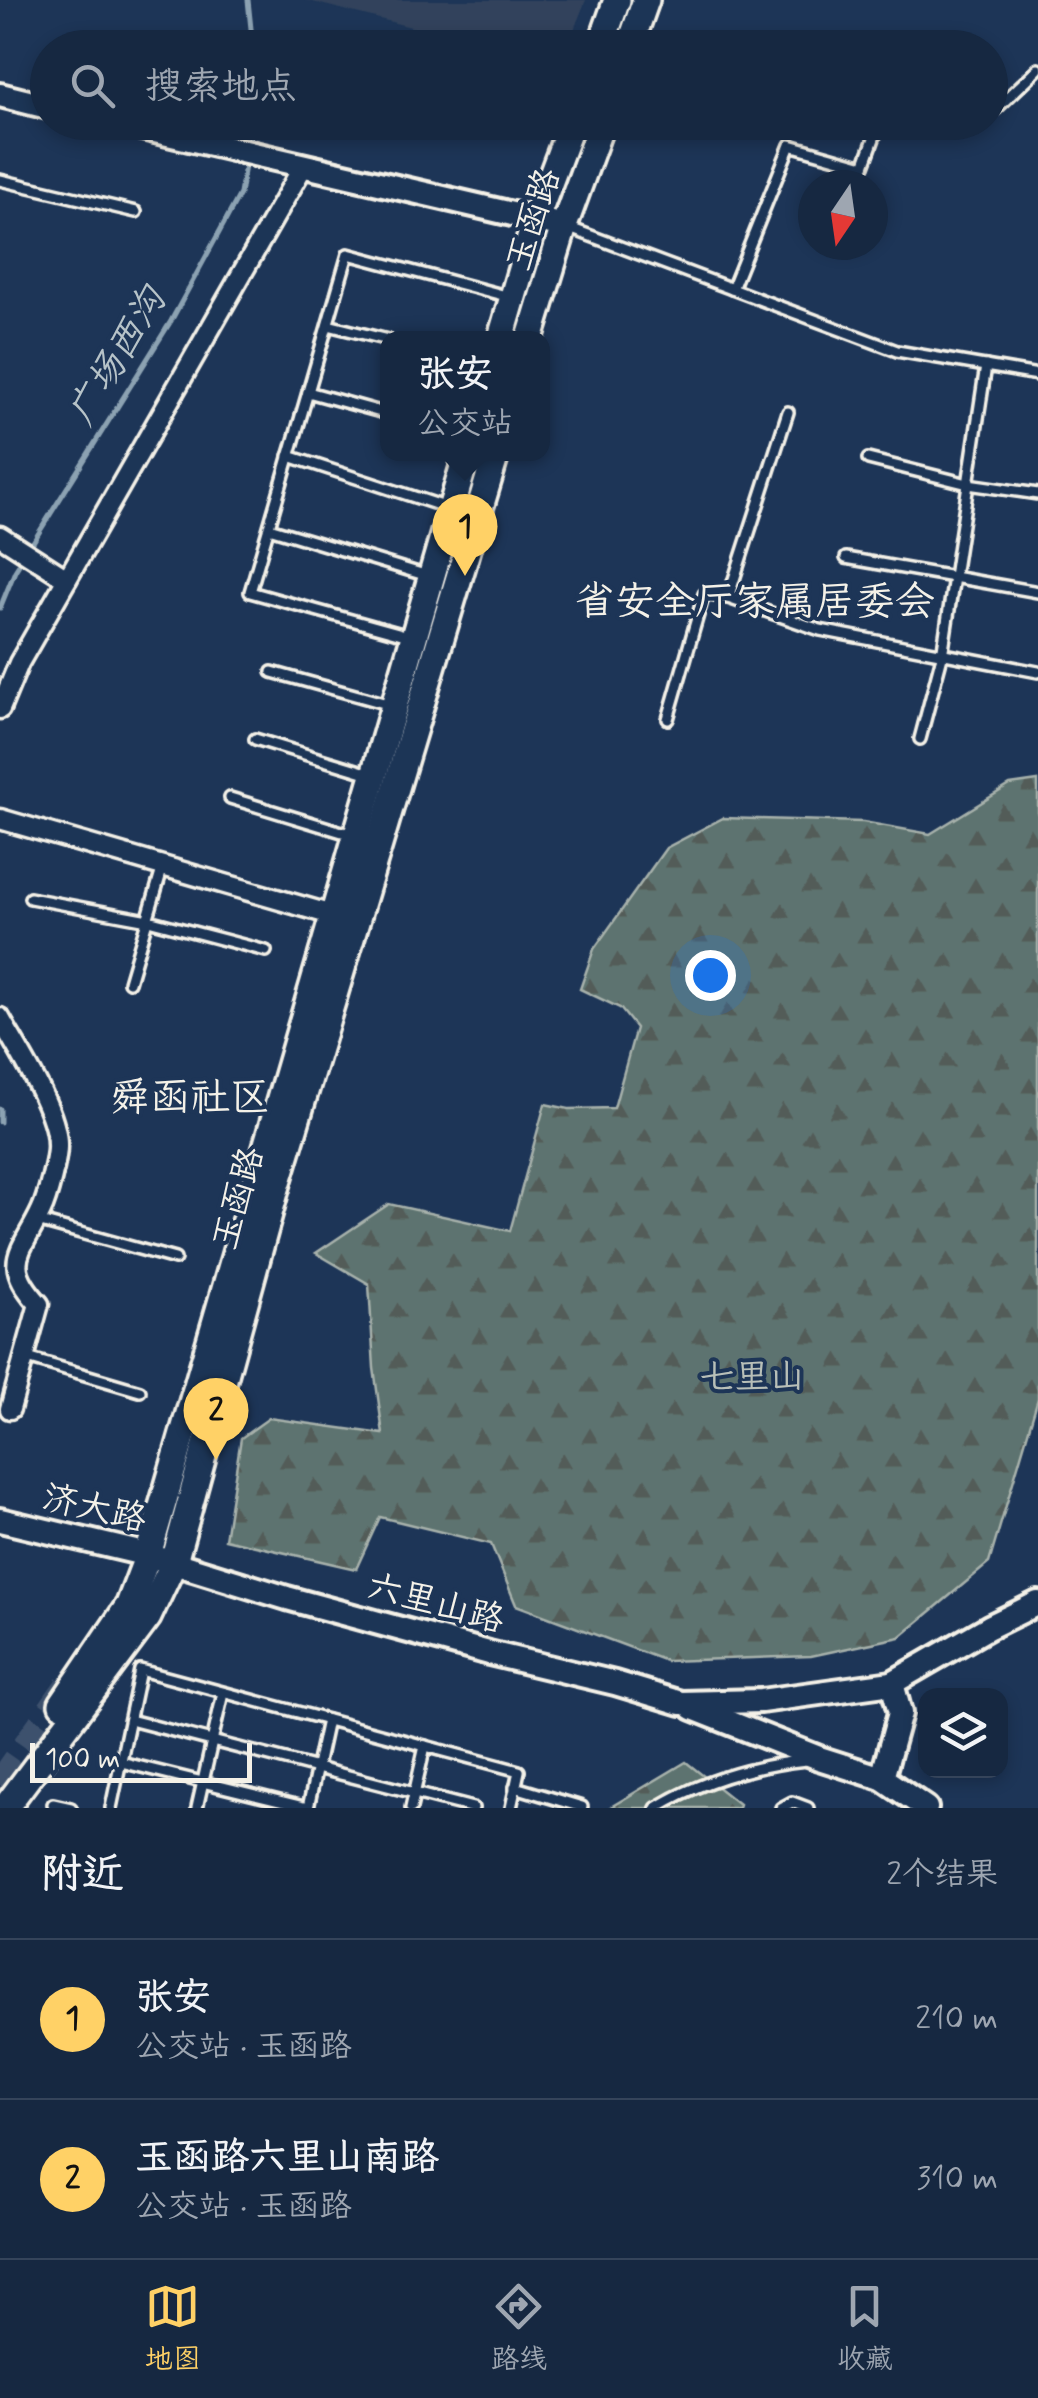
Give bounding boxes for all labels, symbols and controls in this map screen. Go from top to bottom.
search box [30,30,1008,140]
icon: search [65,58,120,113]
text: 搜索地点 [145,63,297,112]
street label: 玉函路 [496,163,572,277]
north arrow [798,170,888,260]
water label: 广场西沟 [58,277,180,435]
popup [380,331,550,461]
text: 张安 [417,351,493,400]
text: 公交站 [417,403,513,445]
pin: 1 [432,494,498,576]
district label: 省安全厅家属居委会 [575,577,935,629]
your location [685,950,736,1001]
district label: 舜函社区 [110,1073,270,1125]
street label: 玉函路 [202,1142,276,1255]
park label: 七里山 [699,1355,805,1401]
pin: 2 [184,1378,248,1460]
street label: 济大路 [38,1475,151,1543]
street label: 六里山路 [362,1564,509,1644]
map controls [918,1688,1008,1778]
button: layers [918,1688,1008,1778]
scale bar [30,1738,252,1782]
text: 100 m [45,1742,120,1779]
text: 附近 [40,1848,124,1903]
text: 2个结果 [886,1854,998,1896]
text: 张安 [135,1974,211,2023]
text: 1 [65,1998,80,2040]
text: 210 m [915,1998,998,2040]
text: 公交站 · 玉函路 [135,2026,352,2068]
text: 玉函路六里山南路 [135,2134,439,2183]
text: 2 [65,2158,80,2200]
text: 310 m [916,2158,998,2200]
text: 公交站 · 玉函路 [135,2186,352,2228]
tab: 地图 [145,2279,201,2379]
tab: 路线 [491,2279,547,2379]
tab: 收藏 [837,2279,893,2379]

